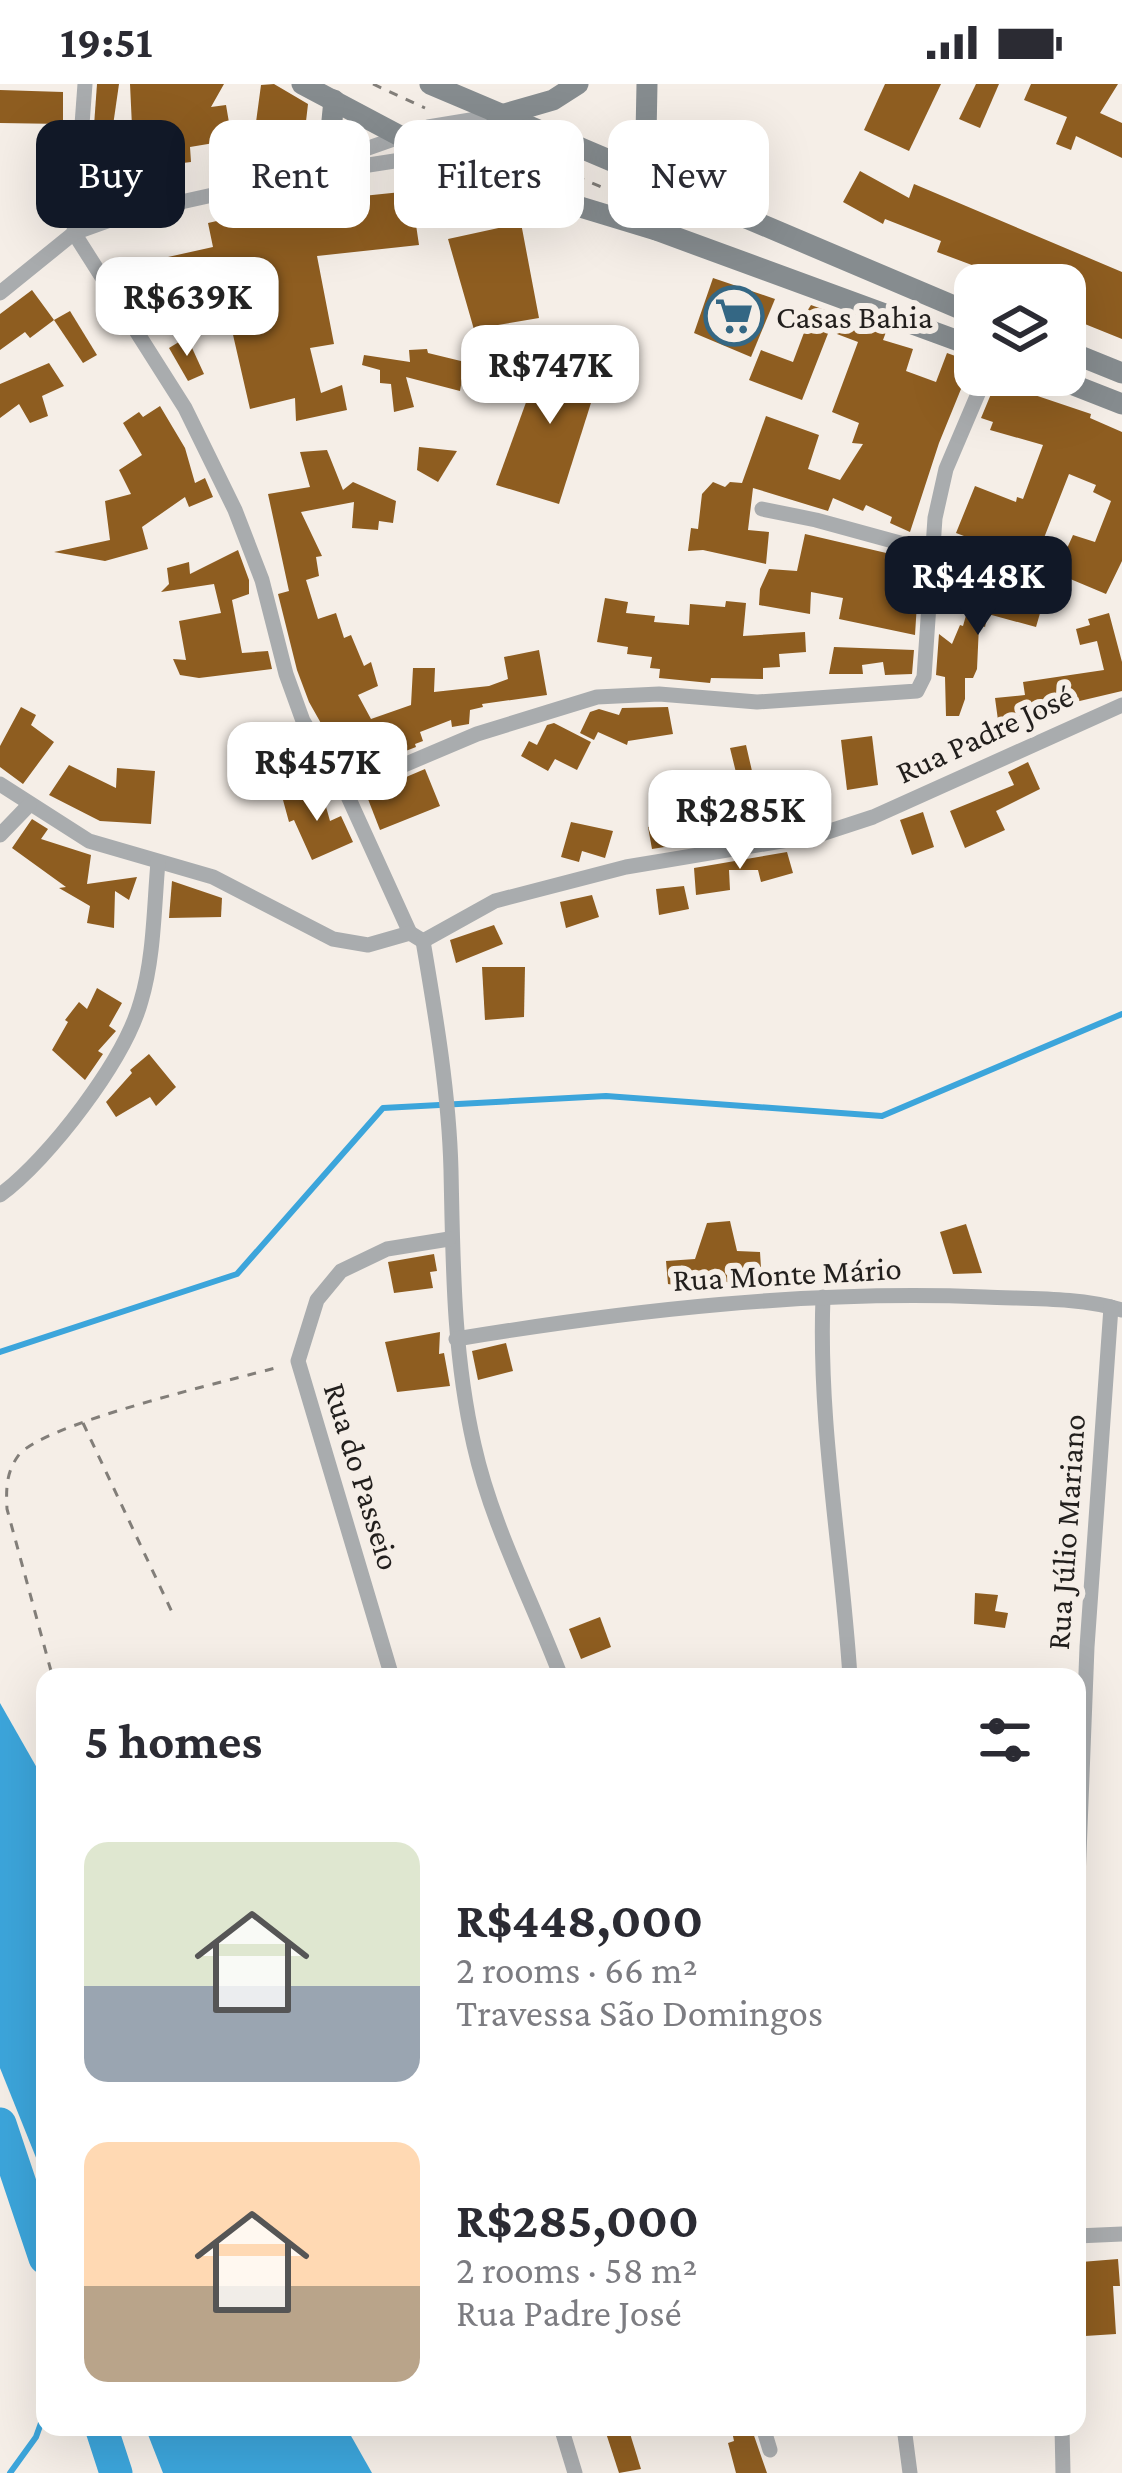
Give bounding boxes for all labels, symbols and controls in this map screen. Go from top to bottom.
text: 19:51 [60,17,153,67]
chip: Buy [36,120,185,228]
chip: Rent [209,120,370,228]
chip: Filters [394,120,584,228]
chip: New [608,120,769,228]
pin: R$639K [89,257,285,359]
map controls [954,264,1086,396]
button: layers [954,264,1086,396]
text: R$639K [123,274,251,317]
supermarket icon: Casas Bahia [703,285,765,347]
place label: Casas Bahia [776,298,933,335]
pin: R$747K [452,325,648,427]
text: R$747K [488,342,612,385]
pin: R$448K [880,536,1076,638]
text: R$448K [912,553,1044,596]
street label: Rua Padre José [890,676,1079,791]
pin: R$457K [219,722,415,824]
text: R$457K [254,739,380,782]
pin: R$285K [642,770,838,872]
text: R$285K [675,787,805,830]
street label: Rua Monte Mário [672,1249,902,1298]
street label: Rua do Passeio [317,1378,409,1574]
street label: Rua Júlio Mariano [1039,1413,1092,1651]
icon: filters [972,1707,1038,1773]
text: 5 homes [84,1712,262,1769]
icon: home [180,1890,324,2034]
text: R$448,000 [456,1891,703,1948]
text: 2 rooms · 66 m² [456,1948,698,1991]
text: Travessa São Domingos [456,1991,823,2034]
icon: home [180,2190,324,2334]
text: R$285,000 [456,2191,699,2248]
text: 2 rooms · 58 m² [456,2248,698,2291]
text: Rua Padre José [456,2291,682,2334]

